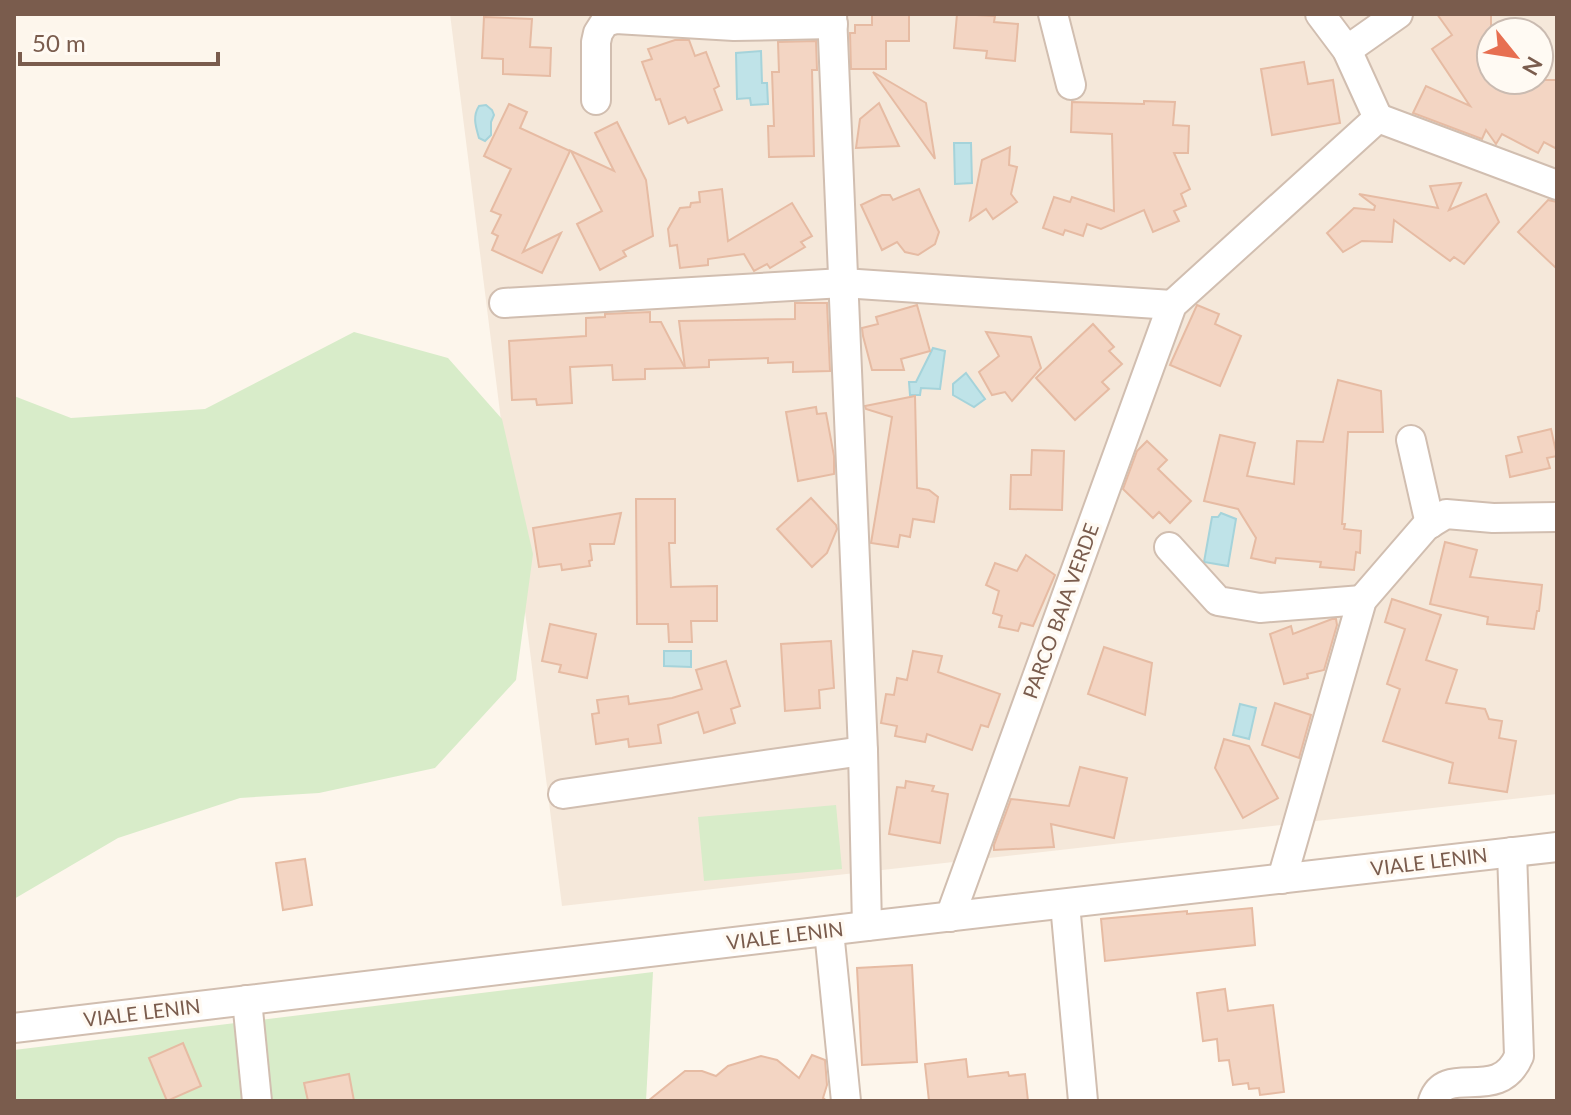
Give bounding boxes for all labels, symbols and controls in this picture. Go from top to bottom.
scale bar [20,16,218,66]
north arrow [1475,16,1555,96]
text: 50 m [32,28,86,57]
text: N [1517,52,1549,80]
street label: PARCO BAIA VERDE [1017,520,1103,702]
street label: VIALE LENIN [1369,842,1489,880]
street label: VIALE LENIN [725,916,845,954]
street label: VIALE LENIN [82,993,202,1031]

